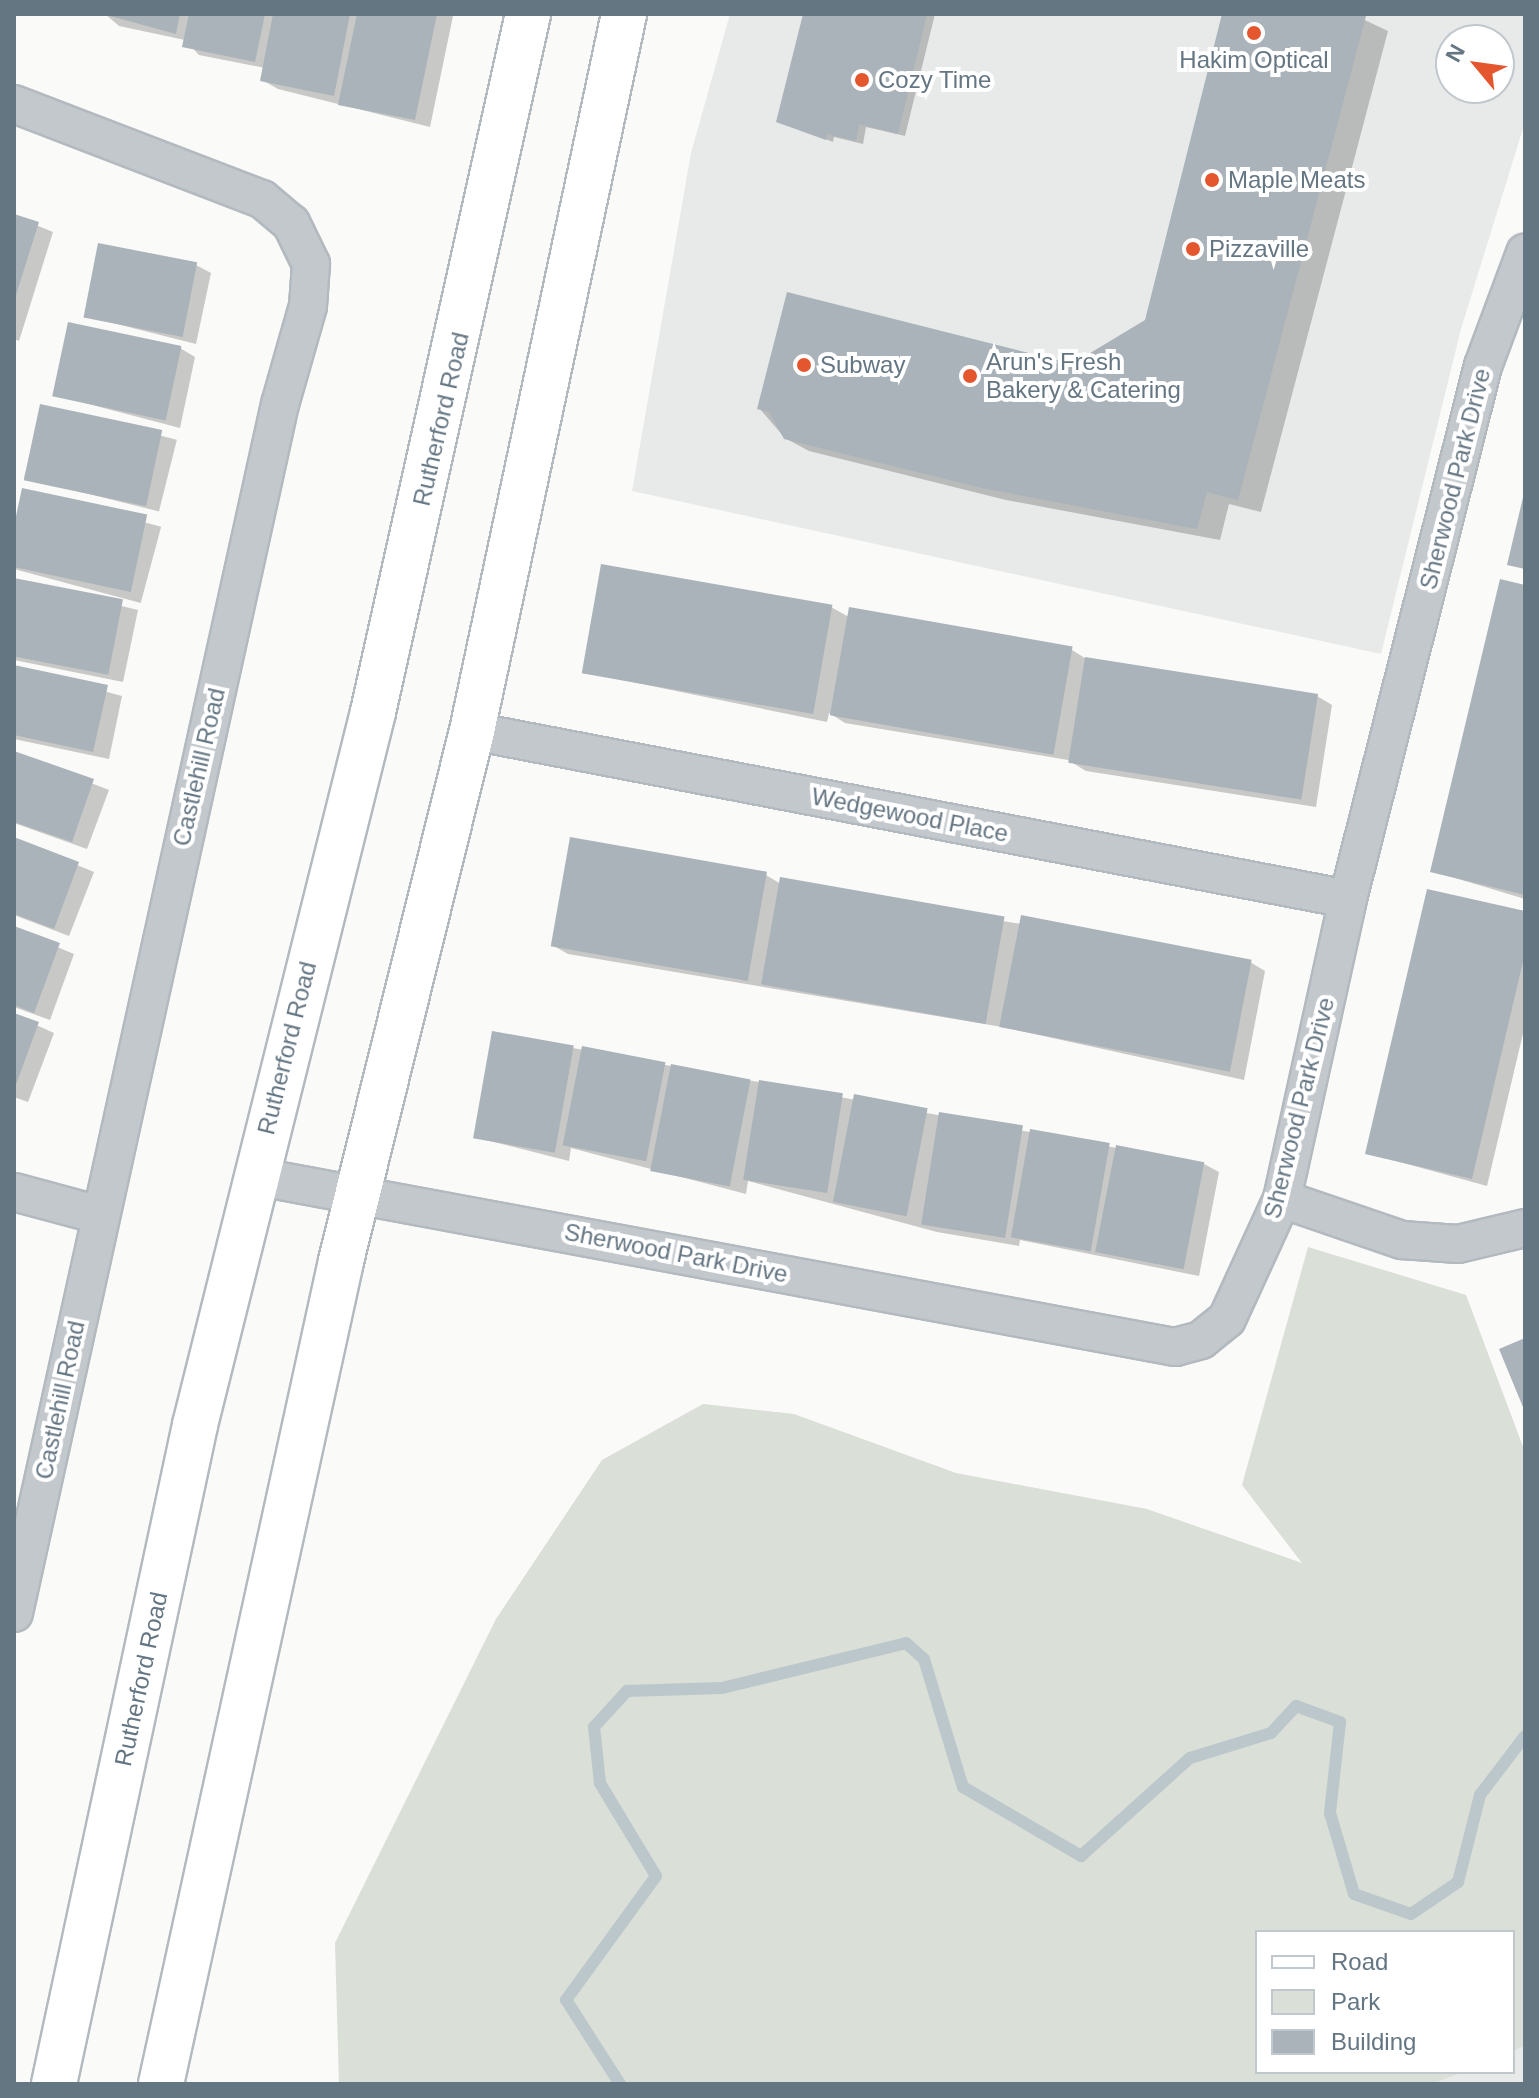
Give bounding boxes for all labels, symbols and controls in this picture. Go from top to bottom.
marker: Hakim Optical [1245,24,1263,42]
north arrow [1435,24,1515,104]
text: N [1441,40,1470,66]
place label: Hakim Optical [1179,46,1329,74]
place label: Cozy Time [878,66,992,94]
marker: Cozy Time [853,71,871,89]
place label: Maple Meats [1228,166,1365,194]
marker: Maple Meats [1203,171,1221,189]
place label: Pizzaville [1209,235,1309,263]
marker: Pizzaville [1184,240,1202,258]
street label: Rutherford Road [407,329,475,509]
place label: Arun's Fresh Bakery & Catering [986,348,1181,404]
place label: Subway [820,351,905,379]
marker: Subway [795,356,813,374]
street label: Sherwood Park Drive [1414,366,1496,592]
marker: Arun's Fresh Bakery & Catering [961,367,979,385]
street label: Castlehill Road [167,685,231,849]
street label: Wedgewood Place [809,782,1011,848]
street label: Rutherford Road [252,958,322,1138]
street label: Sherwood Park Drive [1258,995,1340,1221]
street label: Sherwood Park Drive [562,1217,790,1289]
street label: Castlehill Road [29,1318,91,1482]
street label: Rutherford Road [108,1589,174,1769]
legend [1255,1930,1515,2074]
text: Road [1331,1948,1388,1975]
text: Park [1331,1988,1380,2015]
text: Building [1331,2028,1416,2055]

